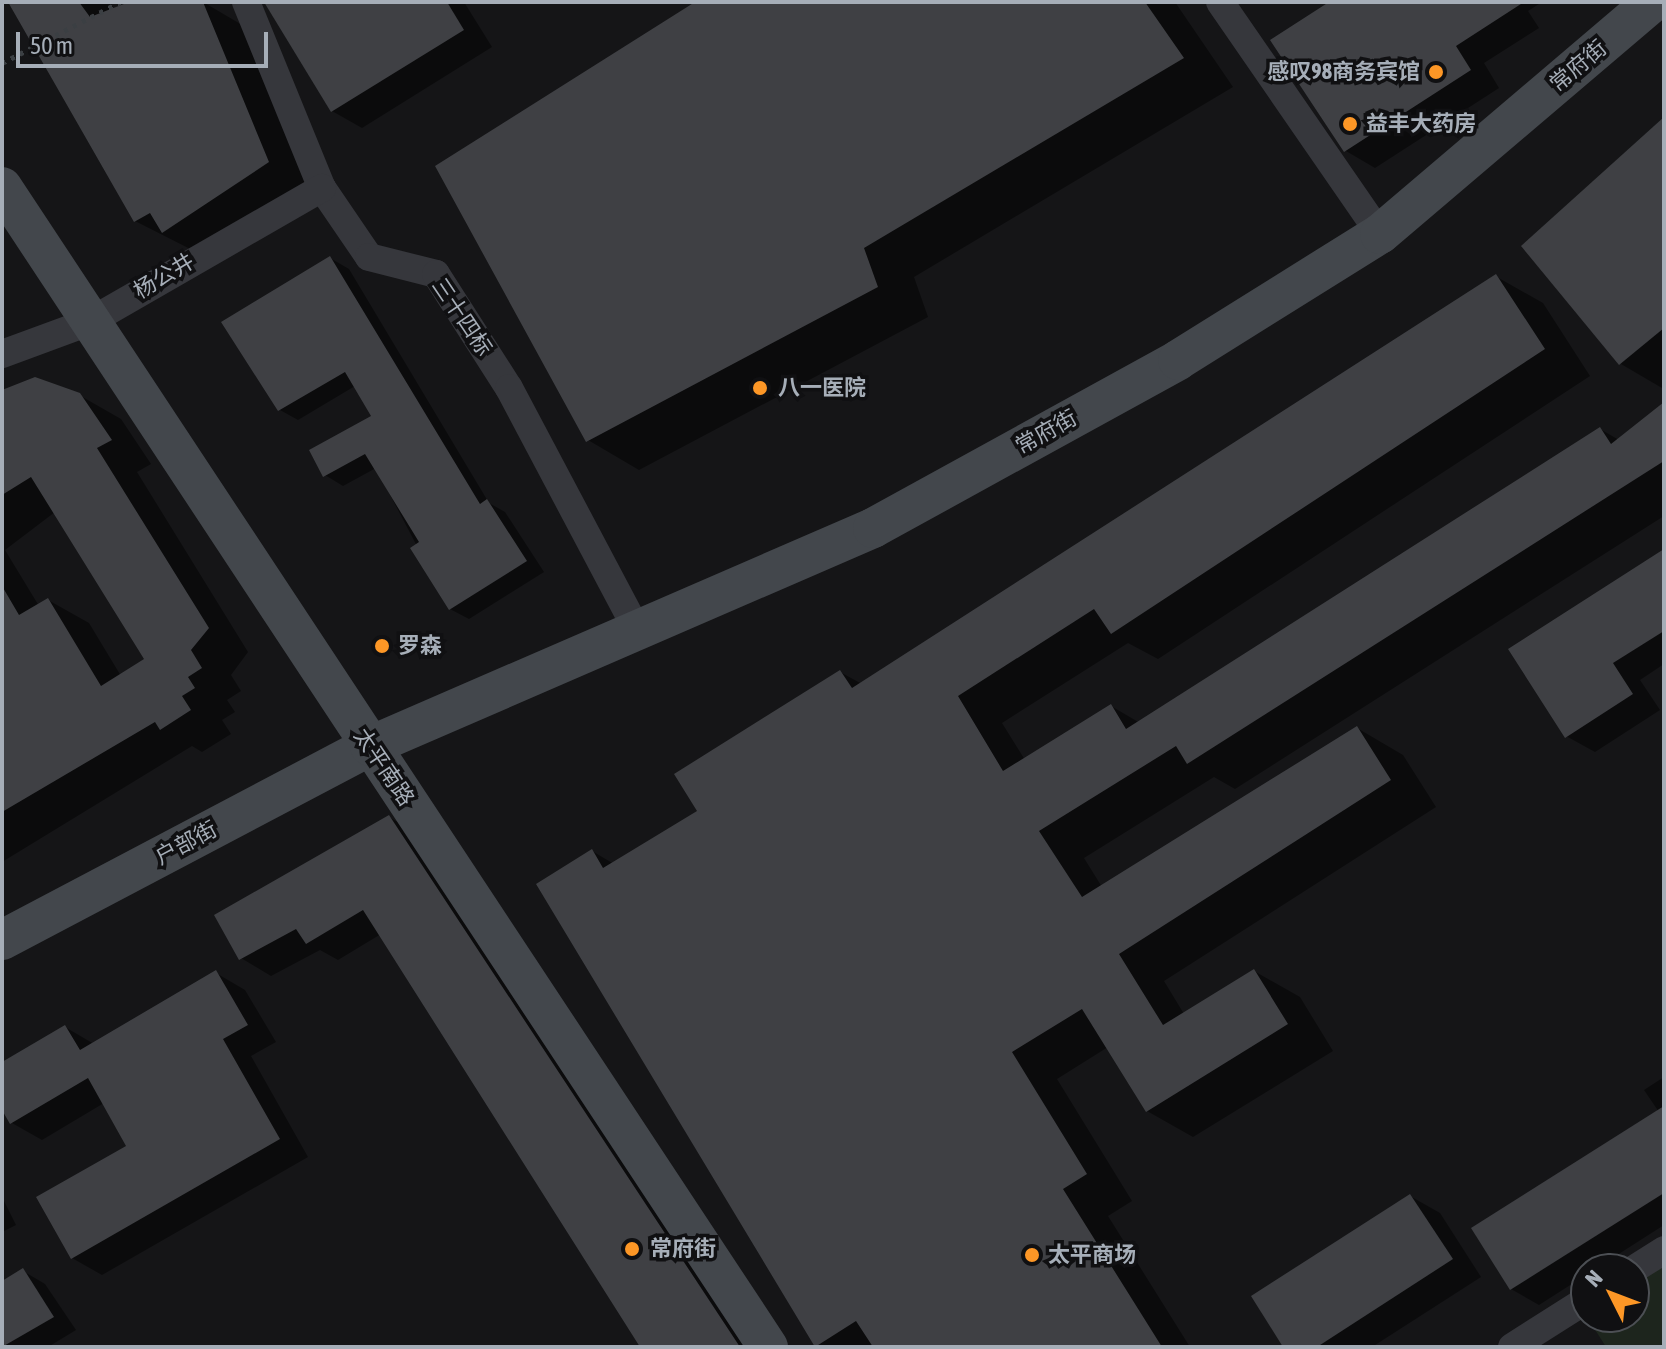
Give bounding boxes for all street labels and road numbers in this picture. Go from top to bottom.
street label: 常府街 [1544,35,1612,97]
street label: 杨公井 [129,248,199,304]
street label: 三十四标 [426,273,498,361]
street label: 常府街 [1011,404,1081,460]
street label: 太平南路 [348,723,420,811]
street label: 户部街 [151,816,221,870]

